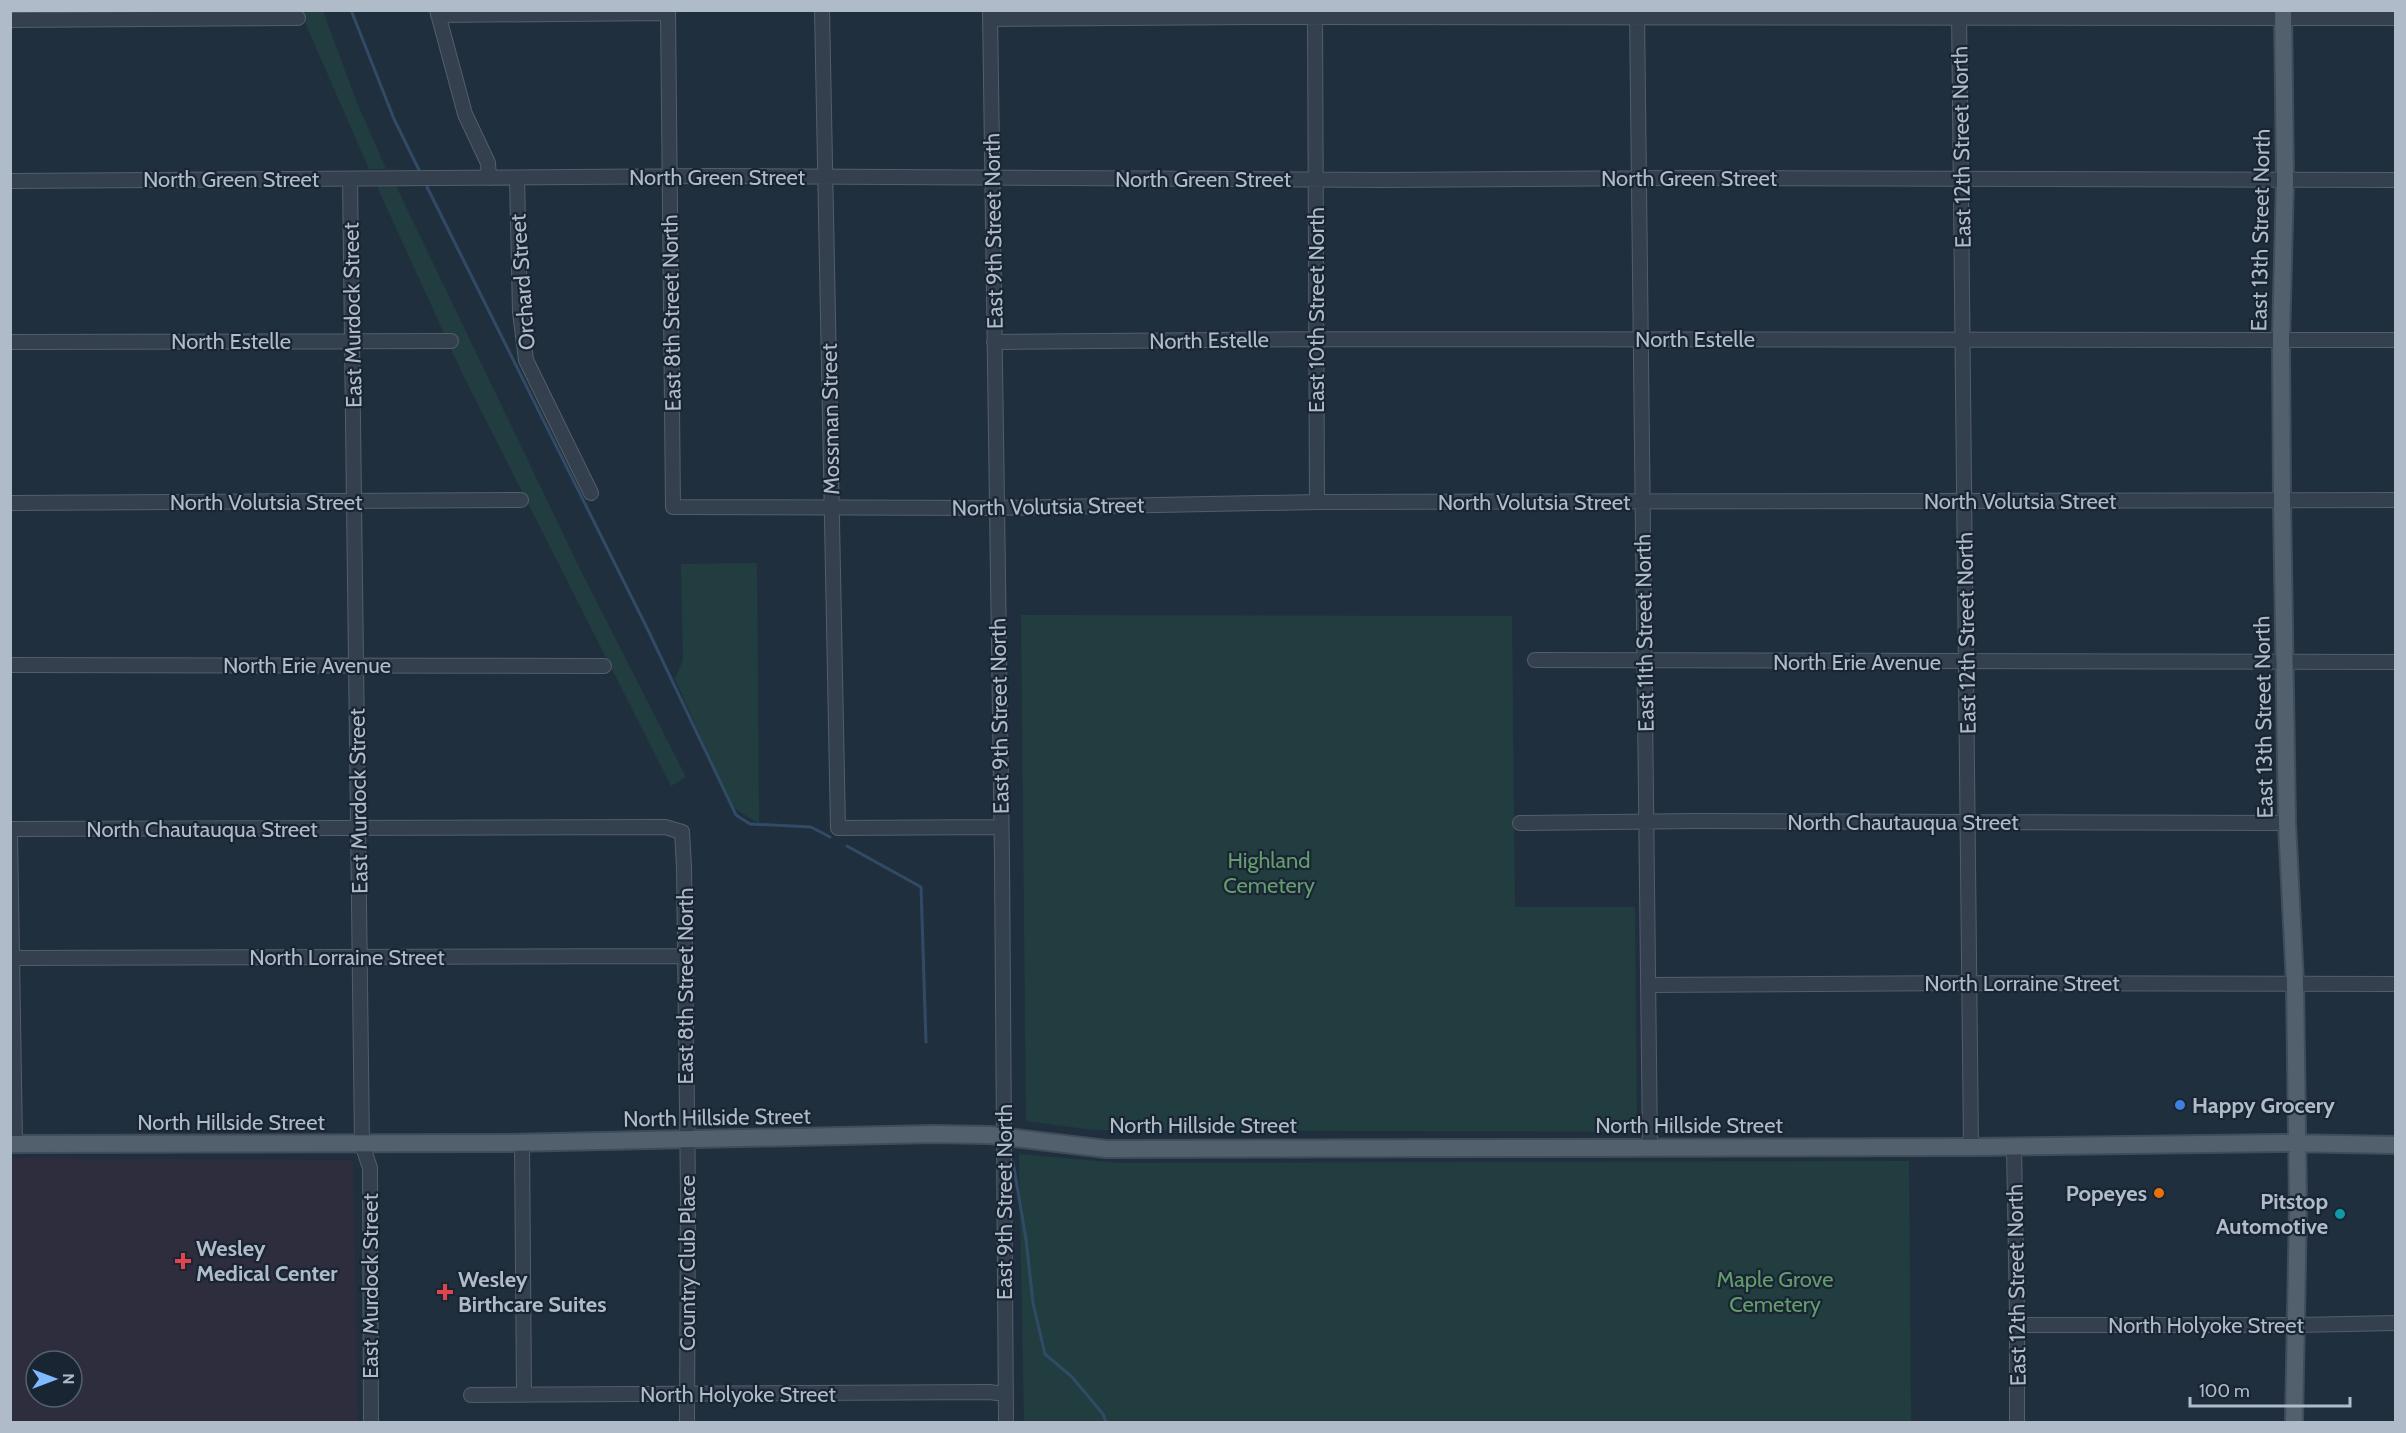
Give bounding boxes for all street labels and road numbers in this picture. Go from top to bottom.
street label: East 12th Street North [1946,46,1977,248]
street label: East 13th Street North [2245,128,2276,332]
street label: East 9th Street North [978,133,1009,329]
street label: North Green Street [629,164,806,191]
street label: North Green Street [1601,165,1778,192]
street label: North Green Street [143,166,320,193]
street label: North Green Street [1115,166,1292,193]
street label: East 10th Street North [1303,207,1330,413]
street label: Orchard Street [504,212,541,351]
street label: East 8th Street North [656,214,687,412]
street label: East Murdock Street [337,221,368,408]
street label: North Estelle [1149,326,1269,355]
street label: North Estelle [1635,326,1755,353]
street label: North Estelle [171,328,291,355]
street label: Mossman Street [816,342,845,495]
street label: North Volutsia Street [1924,488,2117,515]
street label: North Volutsia Street [170,489,363,516]
street label: North Volutsia Street [1438,489,1631,516]
street label: North Volutsia Street [951,491,1145,522]
street label: East 12th Street North [1951,532,1982,734]
street label: East 11th Street North [1629,534,1660,732]
street label: East 13th Street North [2248,615,2279,819]
street label: East 9th Street North [984,618,1015,814]
street label: North Erie Avenue [1773,649,1941,676]
street label: North Erie Avenue [223,652,391,679]
street label: East Murdock Street [343,707,374,894]
street label: North Chautauqua Street [1787,809,2019,836]
street label: North Chautauqua Street [86,816,318,843]
street label: East 8th Street North [672,888,699,1084]
street label: North Lorraine Street [249,944,445,971]
street label: North Lorraine Street [1924,970,2120,997]
street label: North Hillside Street [623,1102,812,1133]
street label: East 9th Street North [991,1104,1018,1300]
street label: North Hillside Street [137,1109,325,1136]
street label: North Hillside Street [1109,1112,1297,1139]
street label: North Hillside Street [1595,1112,1783,1139]
street label: Country Club Place [674,1175,701,1351]
street label: East 12th Street North [2001,1184,2032,1386]
street label: East Murdock Street [357,1193,384,1379]
street label: North Holyoke Street [2108,1312,2305,1339]
street label: North Holyoke Street [640,1381,837,1408]

